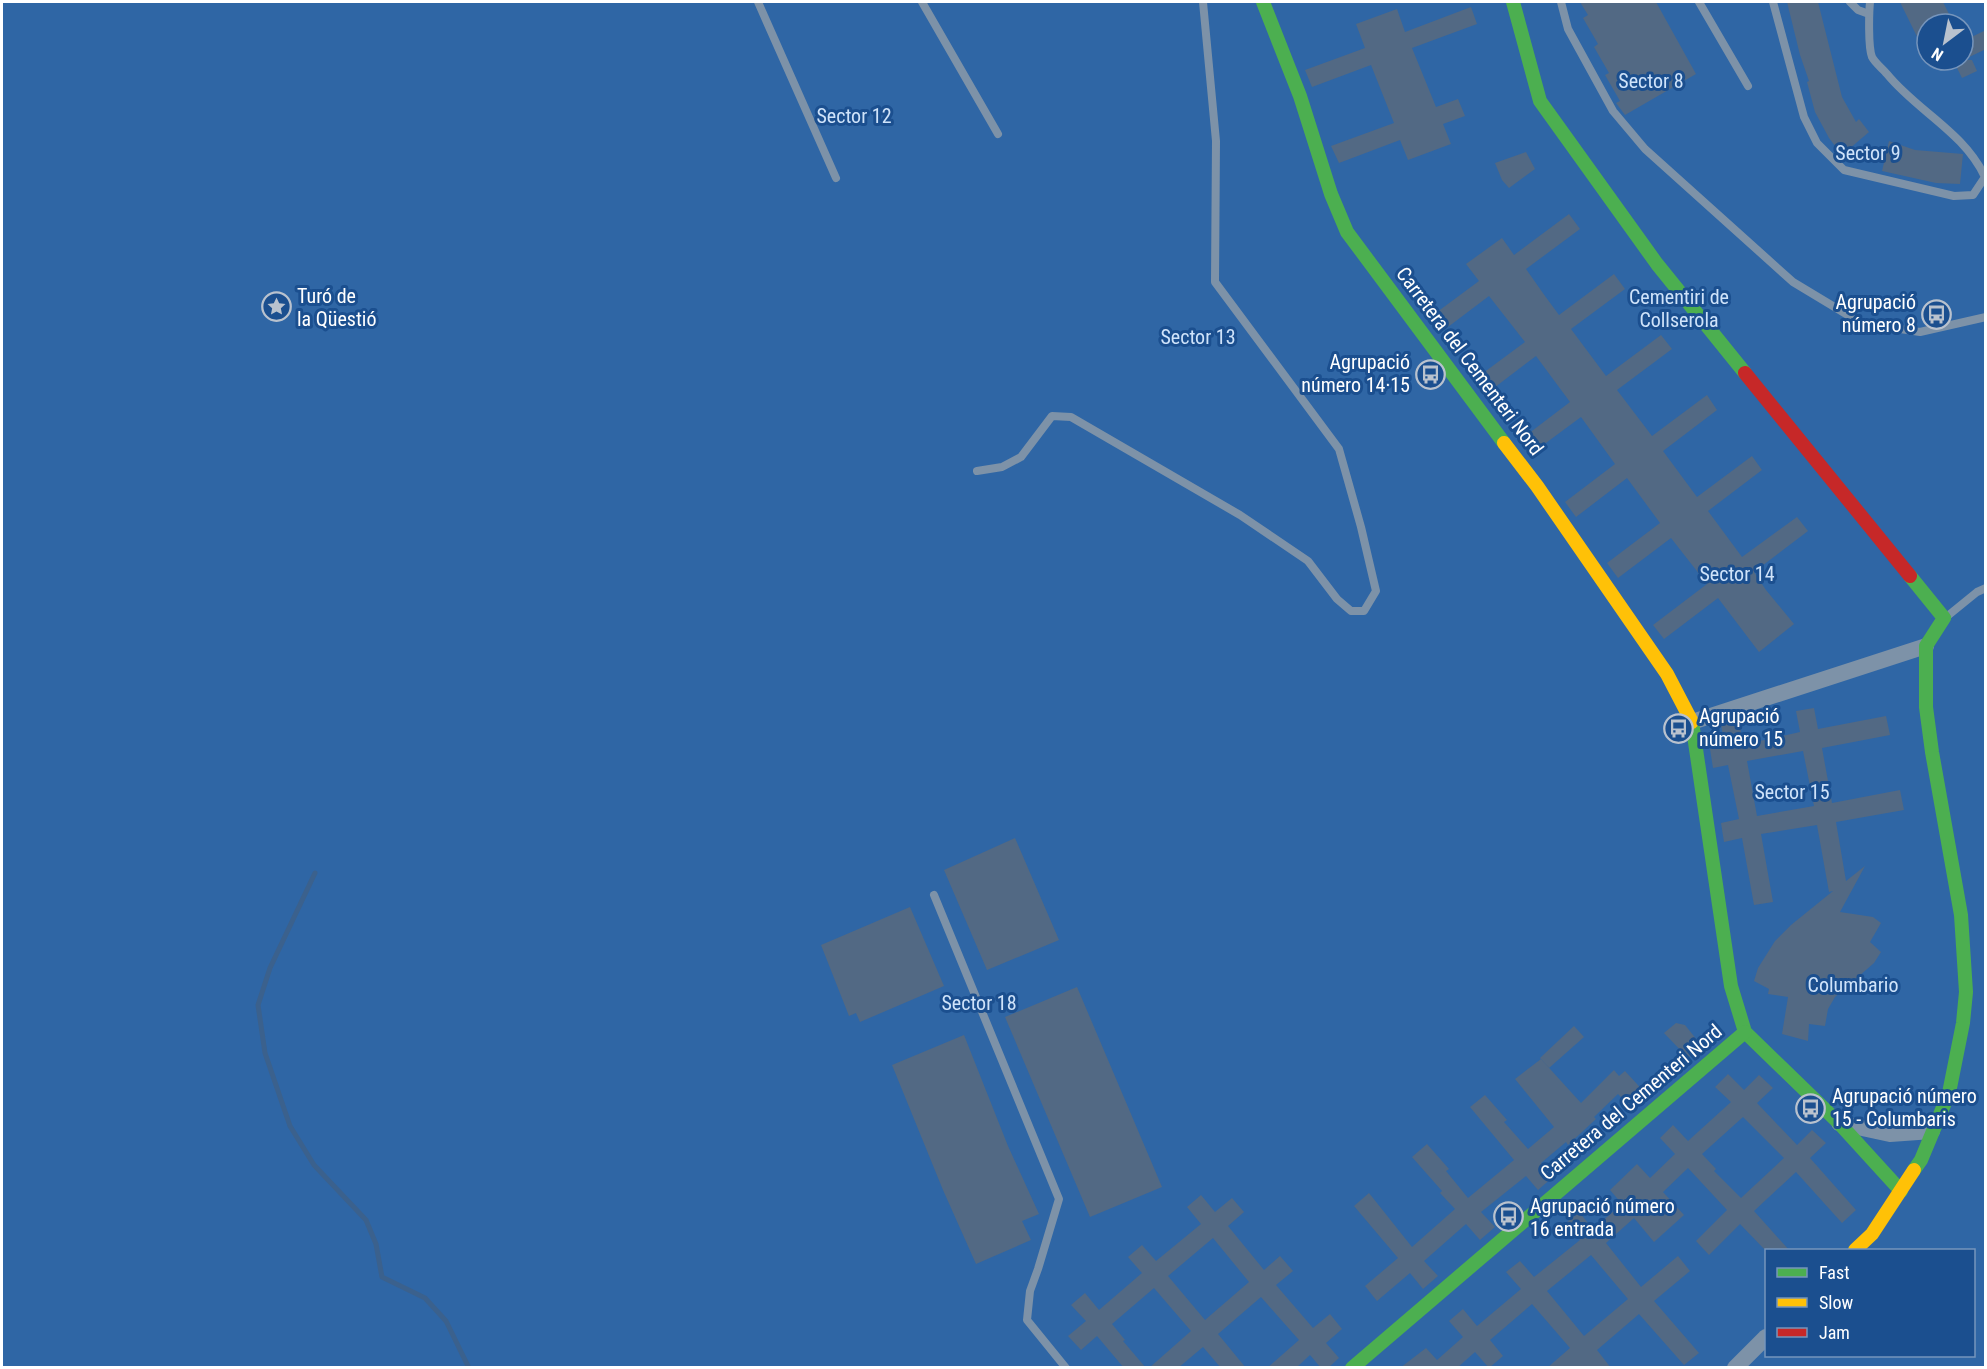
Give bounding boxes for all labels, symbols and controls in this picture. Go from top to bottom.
north arrow [1915,12,1975,72]
text: N [1928,44,1947,65]
park label: Sector 8 [1618,69,1684,93]
park label: Sector 12 [816,104,892,128]
park label: Sector 9 [1835,141,1901,165]
street label: Carretera del Cementeri Nord [1391,262,1549,460]
place label: Turó de la Qüestió [297,284,377,331]
park label: Cementiri de Collserola [1629,285,1729,332]
place label: Agrupació número 8 [1836,290,1916,337]
place icon: Turó de la Qüestió [260,291,292,323]
bus stop icon: Agrupació número 8 [1921,298,1953,330]
park label: Sector 13 [1160,325,1236,349]
place label: Agrupació número 14·15 [1301,350,1410,397]
bus stop icon: Agrupació número 14·15 [1415,358,1447,390]
park label: Sector 14 [1699,562,1775,586]
place label: Agrupació número 15 [1699,704,1783,751]
bus stop icon: Agrupació número 15 [1662,712,1694,744]
park label: Sector 15 [1754,780,1830,804]
park label: Columbario [1808,973,1898,997]
park label: Sector 18 [941,991,1017,1015]
street label: Carretera del Cementeri Nord [1535,1019,1727,1185]
place label: Agrupació número 15 - Columbaris [1832,1084,1977,1131]
bus stop icon: Agrupació número 15 - Columbaris [1795,1092,1827,1124]
place label: Agrupació número 16 entrada [1530,1194,1675,1241]
bus stop icon: Agrupació número 16 entrada [1493,1201,1525,1233]
legend [1765,1249,1975,1357]
text: Fast [1819,1262,1850,1283]
text: Slow [1819,1292,1854,1313]
text: Jam [1819,1322,1850,1343]

